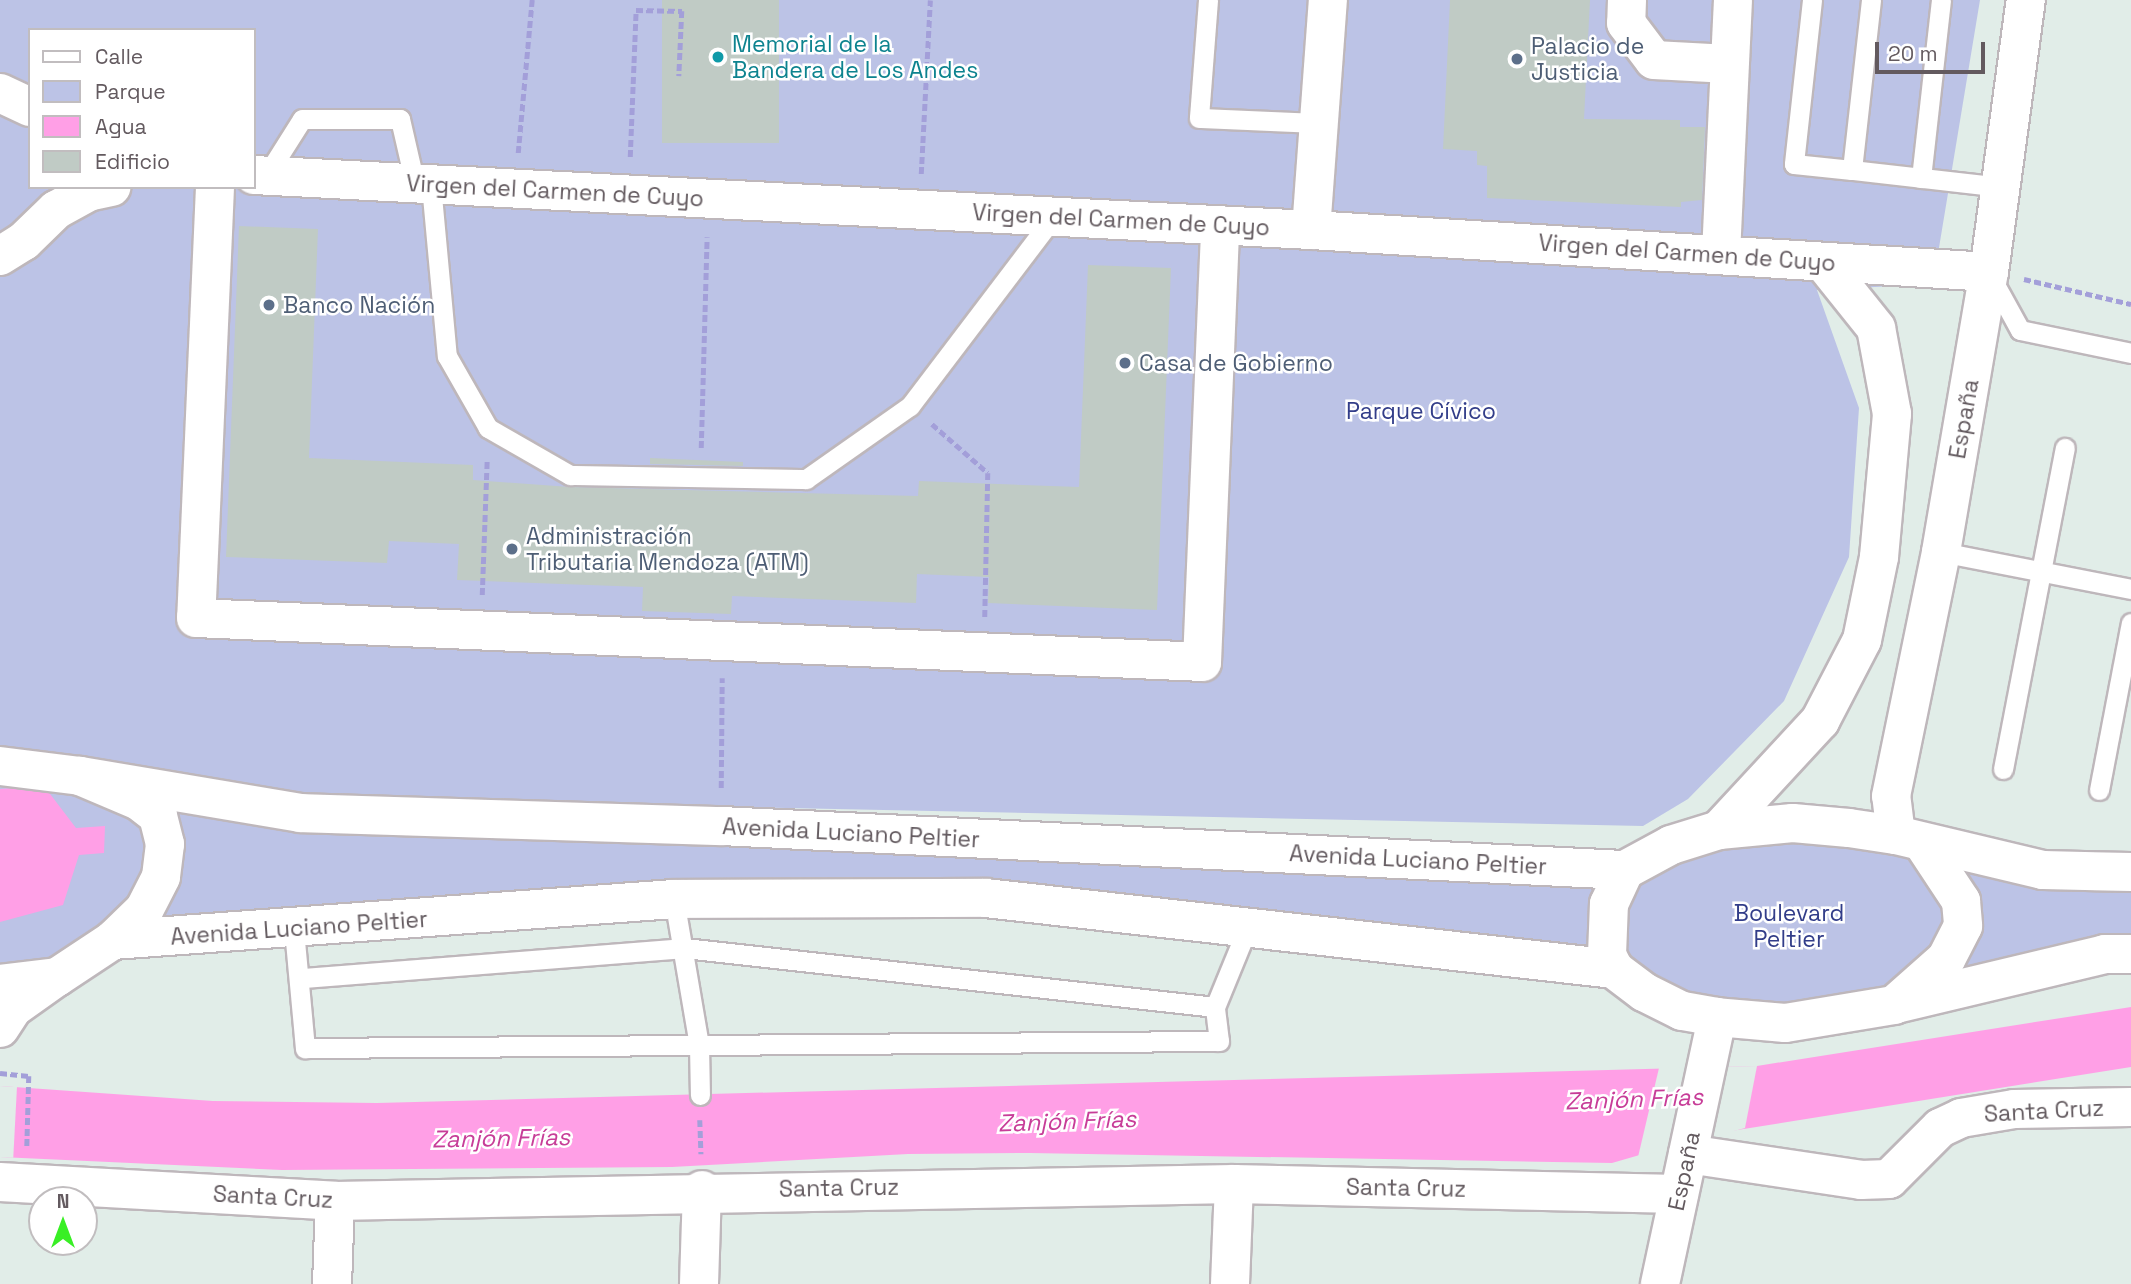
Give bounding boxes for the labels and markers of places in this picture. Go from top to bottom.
place label: Memorial de la Bandera de Los Andes [732,30,979,84]
place label: Palacio de Justicia [1531,32,1644,86]
marker: Memorial de la Bandera de Los Andes [710,49,726,65]
marker: Palacio de Justicia [1509,51,1525,67]
place label: Banco Nación [283,291,435,319]
marker: Banco Nación [261,297,277,313]
place label: Casa de Gobierno [1139,349,1333,377]
marker: Casa de Gobierno [1117,355,1133,371]
place label: Administración Tributaria Mendoza (ATM) [526,522,809,576]
marker: Administración Tributaria Mendoza (ATM) [504,541,520,557]

